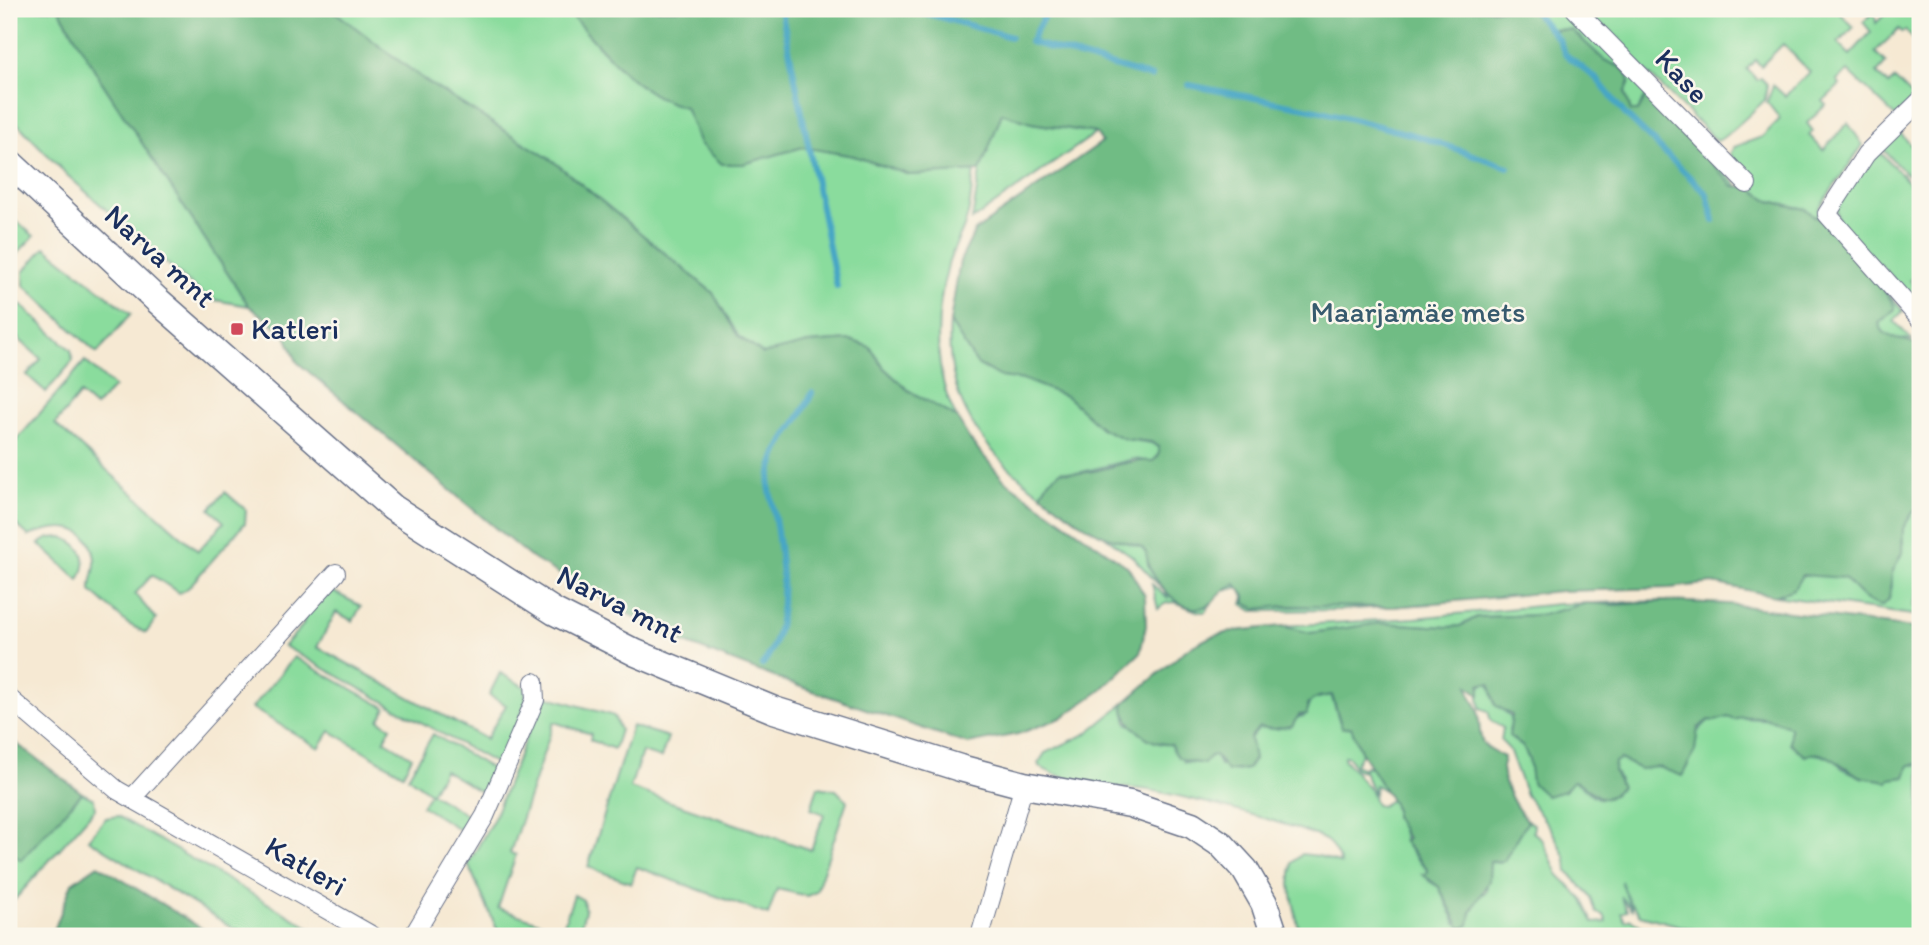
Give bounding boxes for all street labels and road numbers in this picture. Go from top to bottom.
street label: Kase [1647,40,1717,111]
street label: Narva mnt [97,196,223,315]
street label: Narva mnt [551,556,689,651]
street label: Katleri [259,827,354,904]

